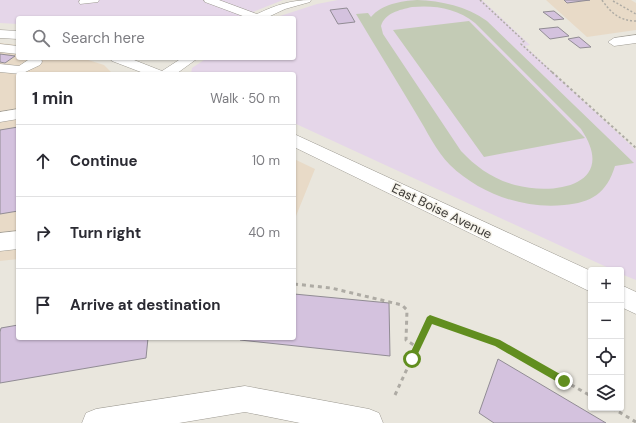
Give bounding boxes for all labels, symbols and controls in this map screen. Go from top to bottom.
search box [16,16,296,60]
icon: search [30,27,52,49]
text: Search here [62,28,145,48]
text: 1 min [32,87,73,109]
text: Walk · 50 m [210,90,280,107]
icon: ahead [32,150,54,172]
text: Continue [70,151,138,171]
text: 10 m [252,152,280,169]
street label: East Boise Avenue [389,179,495,243]
icon: right [32,222,54,244]
text: Turn right [70,223,141,243]
text: 40 m [248,224,280,241]
map controls [588,267,624,411]
button: + [588,267,624,303]
icon: arrive [32,294,54,316]
text: Arrive at destination [70,295,221,315]
button: − [588,303,624,339]
button: locate [588,339,624,375]
route start [403,350,421,368]
route end [555,372,573,390]
button: layers [588,375,624,411]

